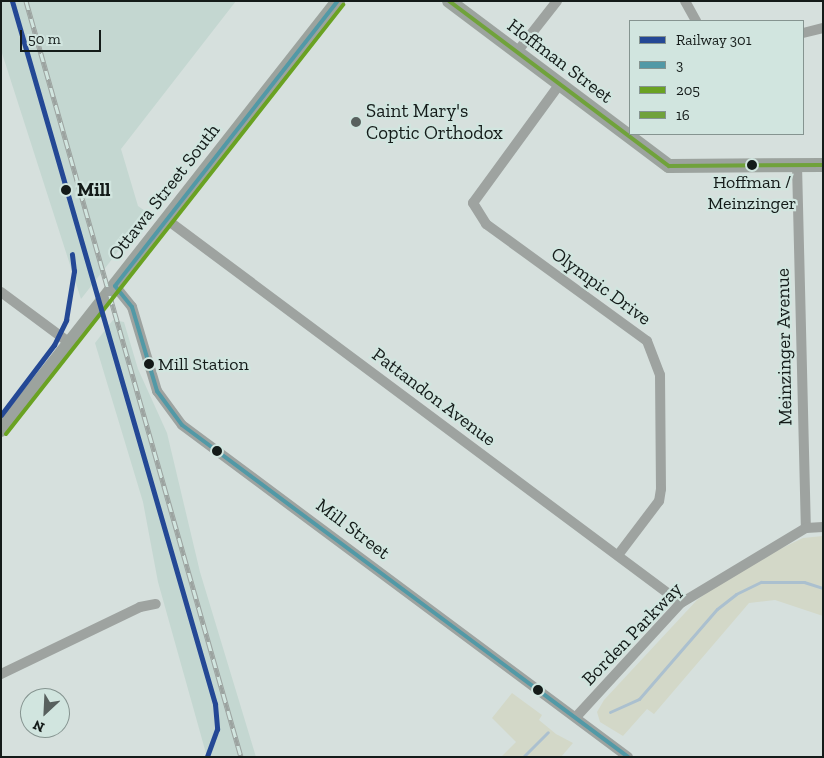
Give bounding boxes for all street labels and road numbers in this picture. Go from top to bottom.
street label: Hoffman Street [503,14,617,108]
street label: Ottawa Street South [103,119,225,265]
street label: Olympic Drive [547,242,655,330]
street label: Meinzinger Avenue [771,268,797,426]
street label: Pattandon Avenue [367,343,501,451]
street label: Mill Street [312,494,394,564]
street label: Borden Parkway [577,578,687,690]

